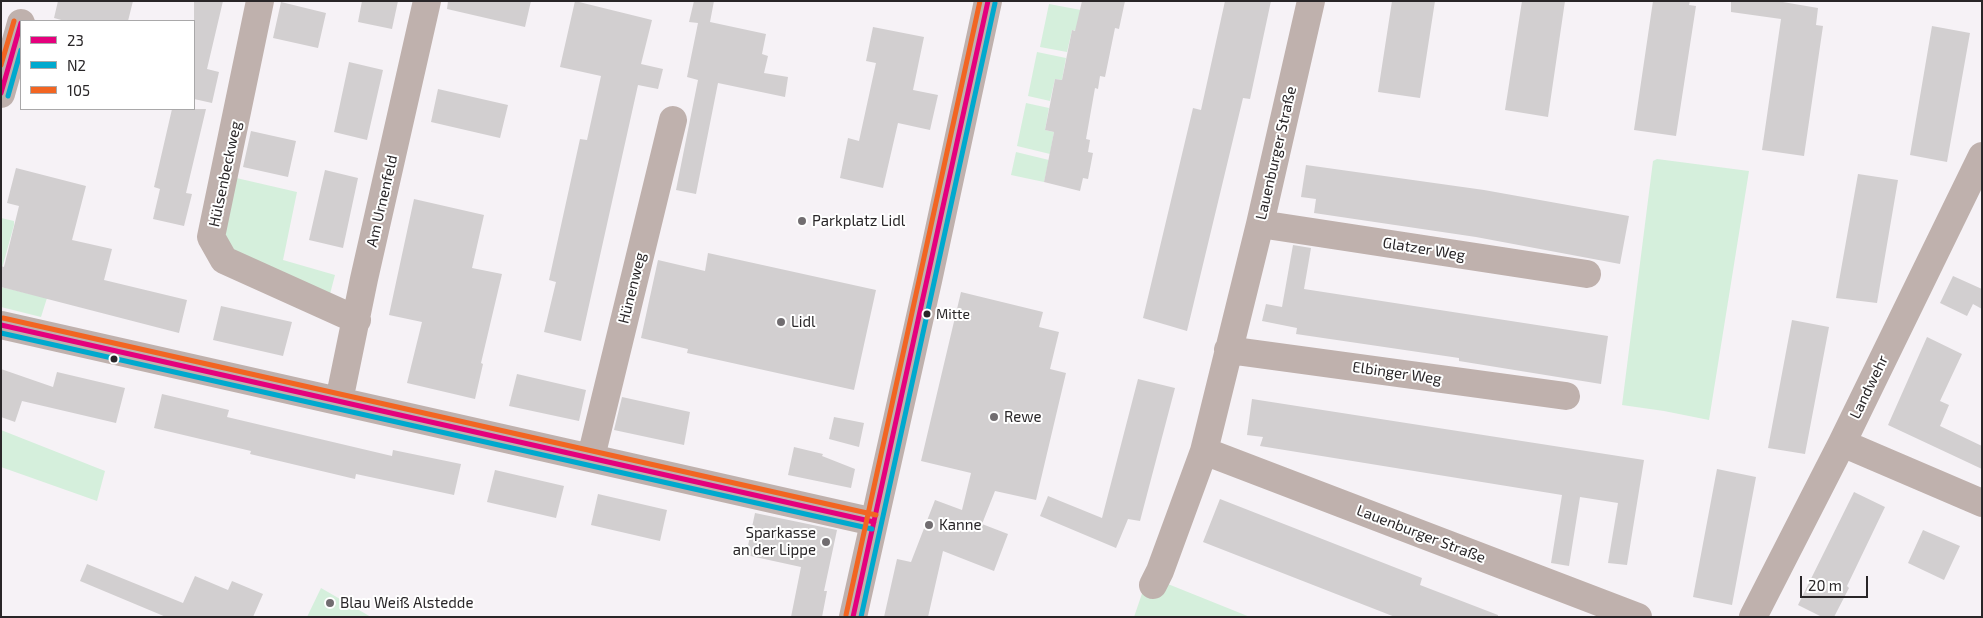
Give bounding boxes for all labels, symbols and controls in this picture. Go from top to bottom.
legend [20,20,195,110]
text: 23 [67,31,84,49]
text: N2 [67,56,86,74]
text: 105 [67,81,90,99]
street label: Lauenburger Straße [1252,84,1300,222]
street label: Hülsenbeckweg [205,119,245,229]
street label: Am Urnenfeld [363,153,401,249]
place label: Parkplatz Lidl [812,212,905,230]
marker: Parkplatz Lidl [796,215,808,227]
street label: Glatzer Weg [1381,234,1467,264]
street label: Hünenweg [614,251,650,325]
place label: Mitte [936,306,970,322]
marker: Mitte [922,309,932,319]
place label: Lidl [791,313,815,331]
marker: Lidl [775,316,787,328]
street label: Landwehr [1846,352,1892,422]
unlabelled marker [109,354,119,364]
street label: Elbinger Weg [1351,358,1443,388]
place label: Rewe [1004,408,1042,426]
marker: Rewe [988,411,1000,423]
street label: Lauenburger Straße [1354,501,1488,567]
place label: Kanne [939,516,982,534]
marker: Kanne [923,519,935,531]
place label: Sparkasse an der Lippe [733,524,816,559]
marker: Sparkasse an der Lippe [820,536,832,548]
scale bar [1803,566,1870,598]
text: 20 m [1808,576,1842,594]
place label: Blau Weiß Alstedde [340,594,473,612]
marker: Blau Weiß Alstedde [324,597,336,609]

